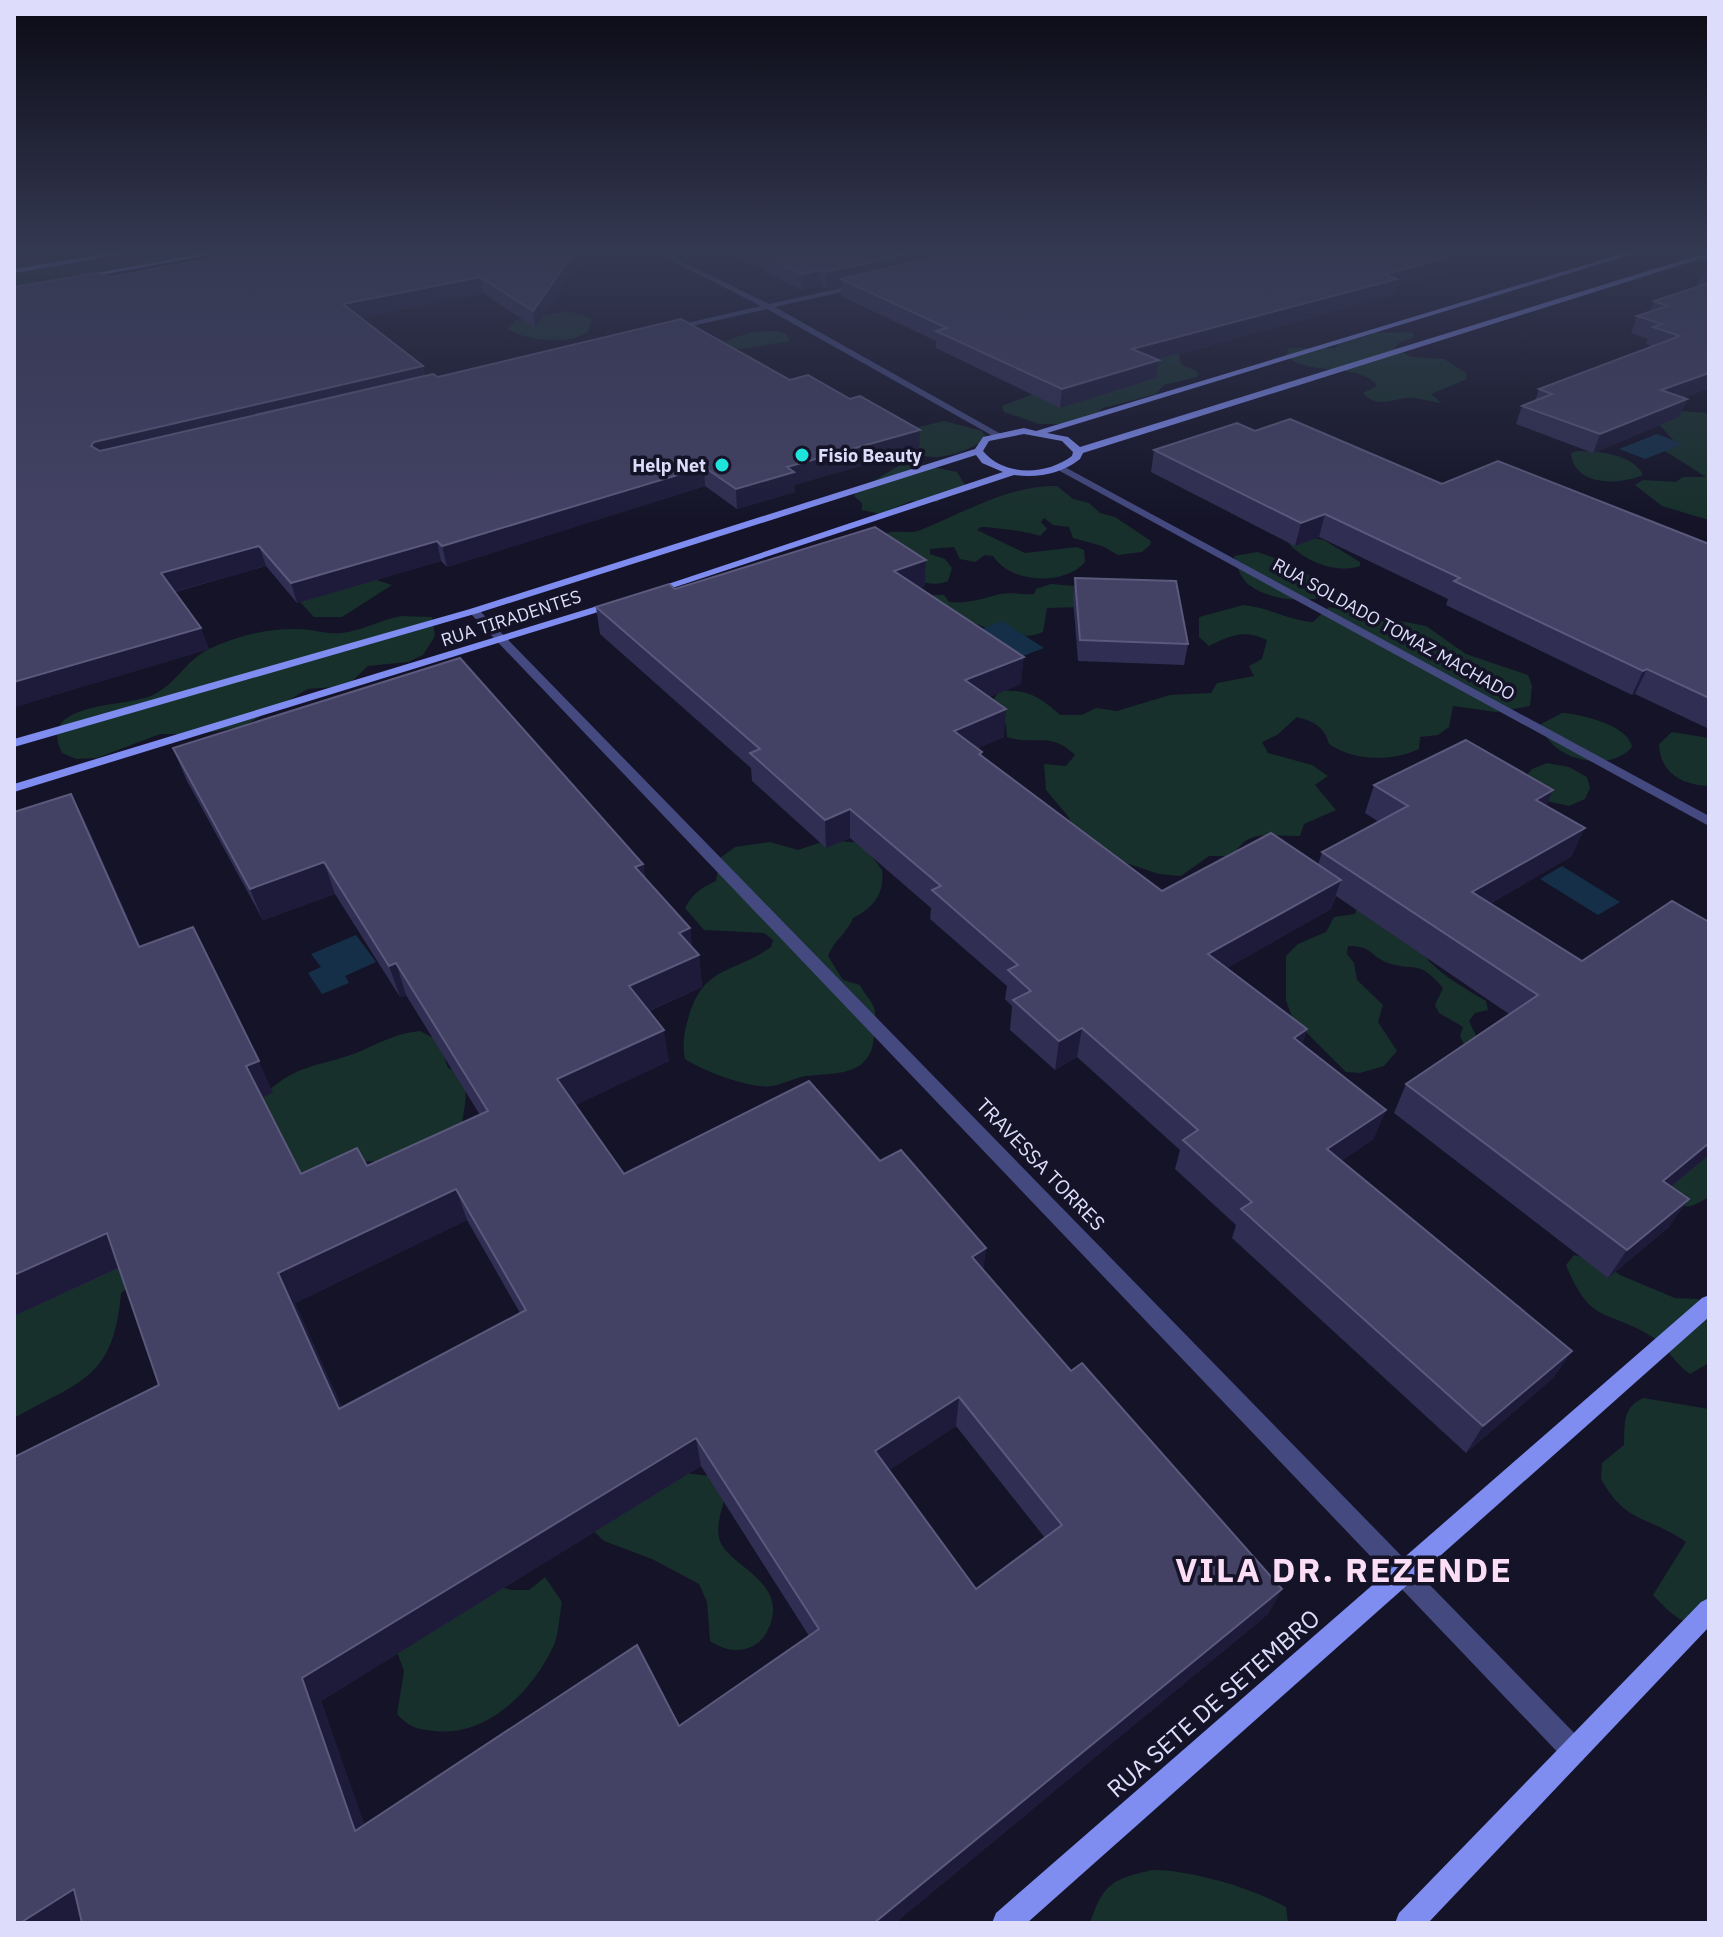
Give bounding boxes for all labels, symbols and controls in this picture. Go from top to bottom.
place label: Fisio Beauty [818,444,922,467]
marker: Fisio Beauty [793,446,811,464]
place label: Help Net [632,454,706,477]
marker: Help Net [713,456,731,474]
street label: RUA SOLDADO TOMAZ MACHADO [1269,553,1519,705]
street label: RUA TIRADENTES [438,584,584,652]
street label: TRAVESSA TORRES [971,1092,1111,1236]
district label: VILA DR. REZENDE [1175,1547,1513,1591]
street label: RUA SETE DE SETEMBRO [1100,1602,1326,1804]

